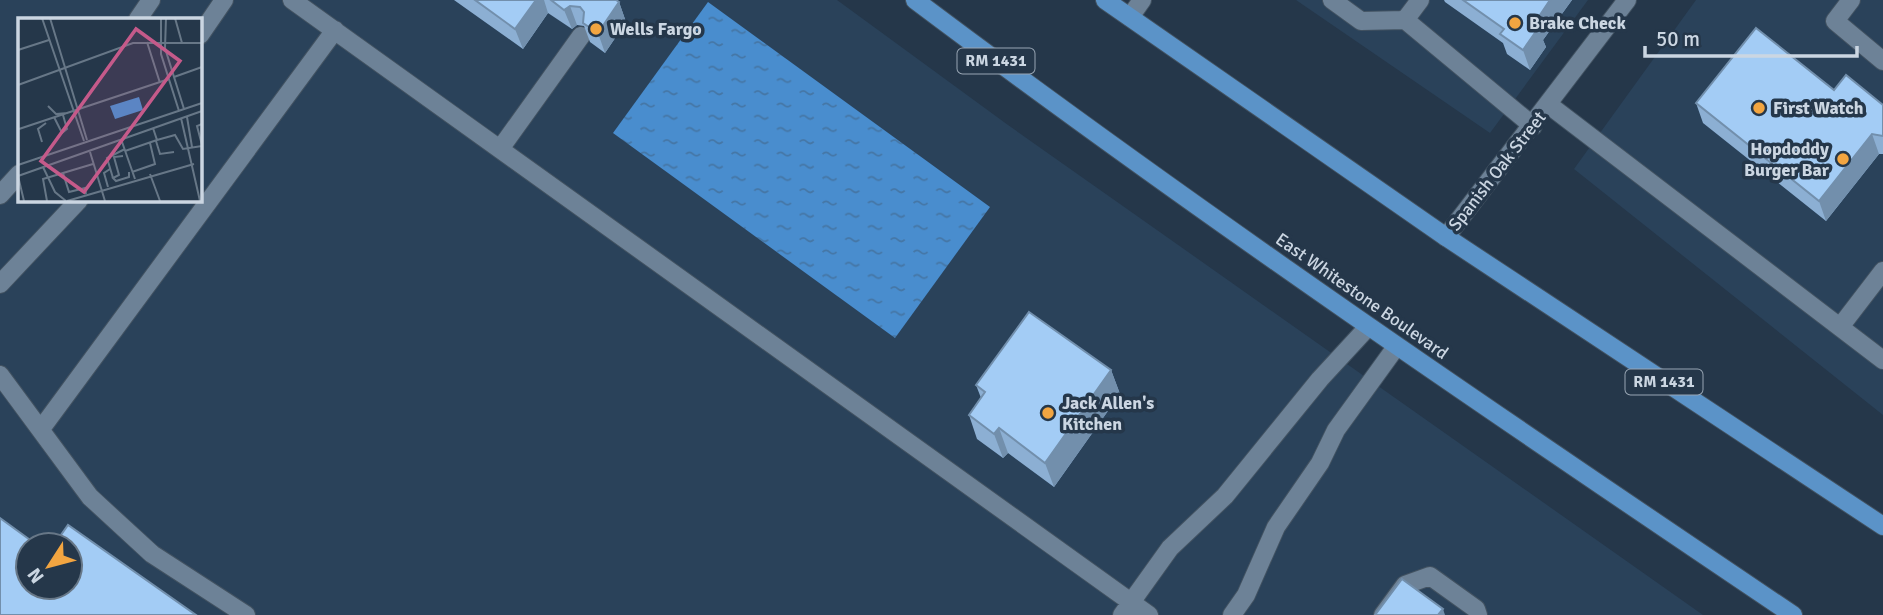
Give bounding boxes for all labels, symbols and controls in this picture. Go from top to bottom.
place label: Brake Check [1529,12,1626,34]
scale bar [1645,14,1857,58]
marker: Brake Check [1507,15,1523,31]
inset map [18,18,201,201]
place label: Wells Fargo [610,18,702,40]
marker: Wells Fargo [588,21,604,37]
text: 50 m [1656,26,1700,52]
road number: RM 1431 [958,48,1034,74]
place label: First Watch [1773,97,1864,119]
marker: First Watch [1751,100,1767,116]
street label: Spanish Oak Street [1444,107,1550,235]
place label: Hopdoddy Burger Bar [1744,138,1830,181]
marker: Hopdoddy Burger Bar [1835,151,1851,167]
street label: East Whitestone Boulevard [1271,228,1453,364]
road number: RM 1431 [1626,370,1702,394]
place label: Jack Allen's Kitchen [1062,392,1154,435]
marker: Jack Allen's Kitchen [1040,405,1056,421]
north arrow [14,531,84,601]
text: N [22,563,50,588]

